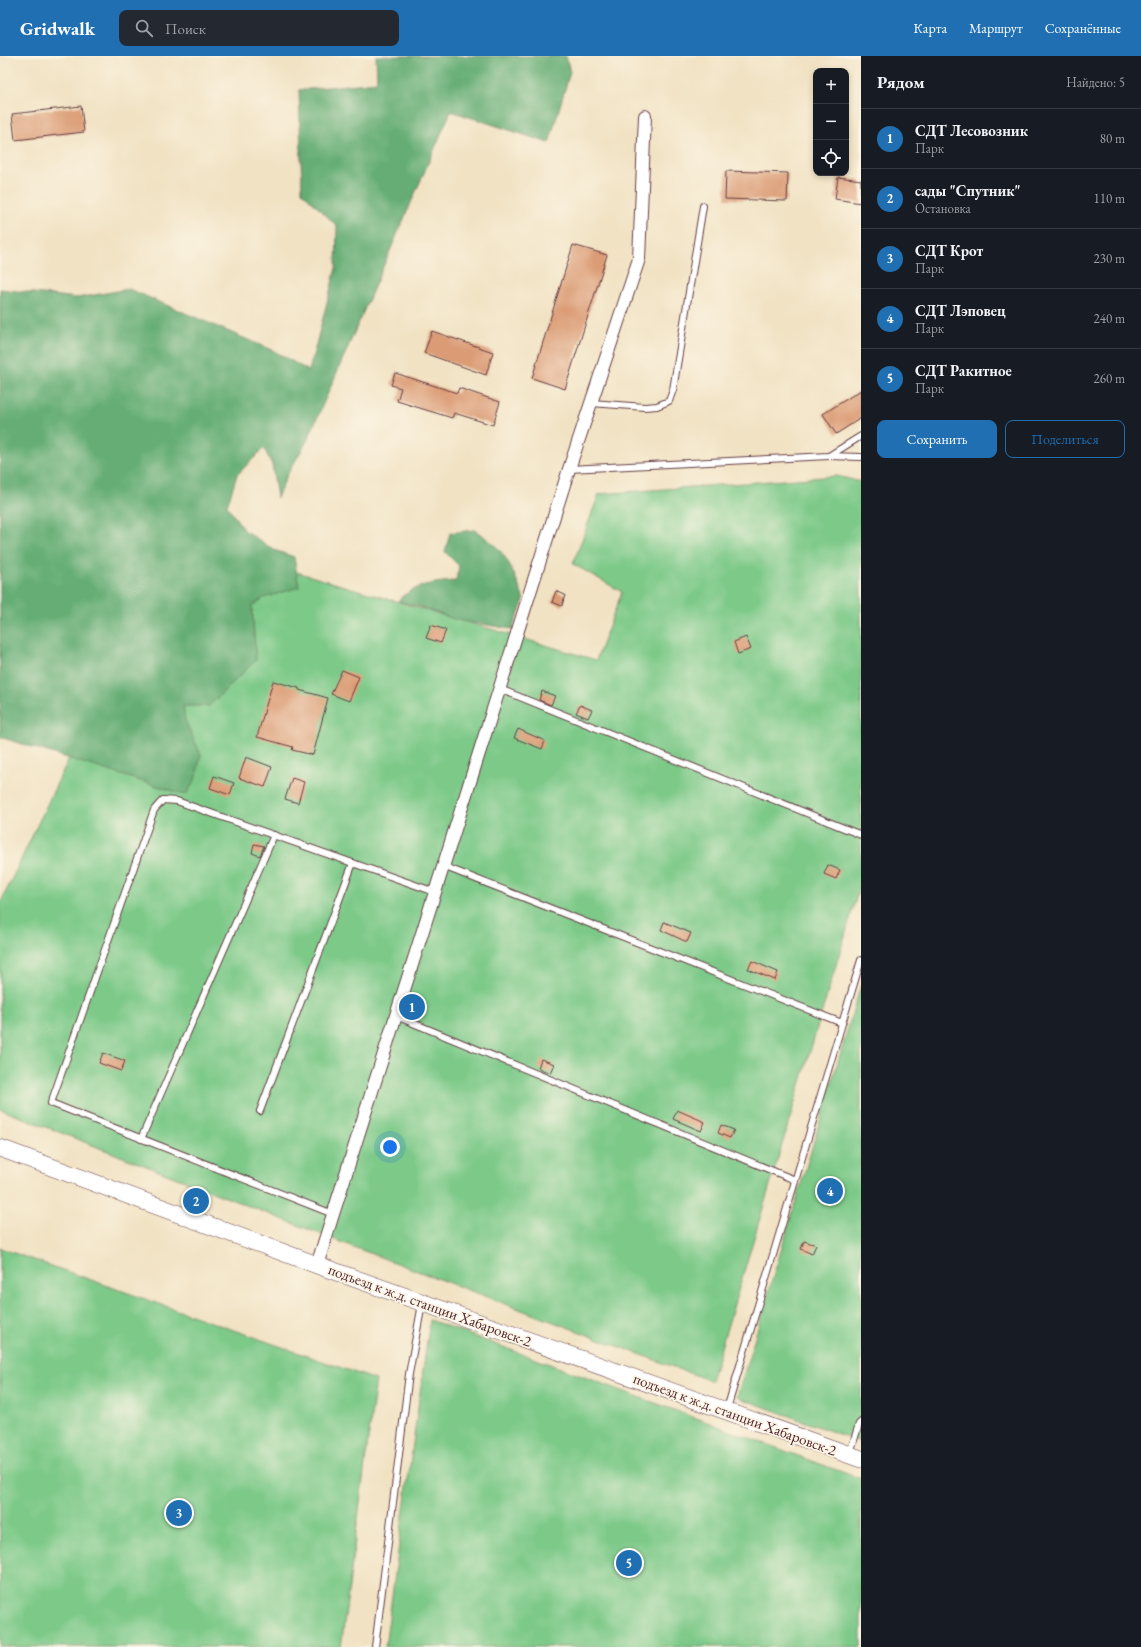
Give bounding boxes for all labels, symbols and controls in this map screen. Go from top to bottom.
search box [119,10,399,46]
text: Gridwalk [20,16,95,41]
icon: search [133,17,155,39]
text: Поиск [165,19,206,38]
text: Карта [914,19,947,37]
text: Маршрут [969,19,1023,37]
text: Сохранённые [1045,19,1121,37]
map controls [813,68,849,176]
button: + [813,68,849,104]
text: Рядом [877,71,925,93]
text: Найдено: 5 [1066,74,1125,91]
button: − [813,104,849,140]
text: СДТ Лесовозник [915,121,1028,140]
text: 1 [887,130,893,147]
text: 80 m [1100,130,1125,147]
button: locate [813,140,849,176]
text: Парк [915,140,944,157]
text: сады "Спутник" [915,181,1021,200]
text: 2 [887,190,893,207]
text: 110 m [1094,190,1125,207]
text: Остановка [915,200,971,217]
text: СДТ Крот [915,241,983,260]
text: 3 [887,250,893,267]
text: 230 m [1094,250,1125,267]
text: Парк [915,260,944,277]
text: СДТ Лэповец [915,301,1006,320]
text: 4 [887,310,893,327]
text: 240 m [1094,310,1125,327]
text: Парк [915,320,944,337]
text: СДТ Ракитное [915,361,1012,380]
text: 5 [887,370,893,387]
text: 260 m [1094,370,1125,387]
text: Парк [915,380,944,397]
button: Сохранить [877,420,997,458]
button: Поделиться [1005,420,1125,458]
pin: 1 [399,992,425,1022]
your location [380,1137,400,1157]
pin: 4 [817,1176,843,1206]
pin: 2 [183,1186,209,1216]
street label: подъезд к ж.д. станции Хабаровск-2 [326,1259,535,1351]
street label: подъезд к ж.д. станции Хабаровск-2 [631,1368,840,1460]
pin: 3 [166,1498,192,1528]
pin: 5 [616,1548,642,1578]

